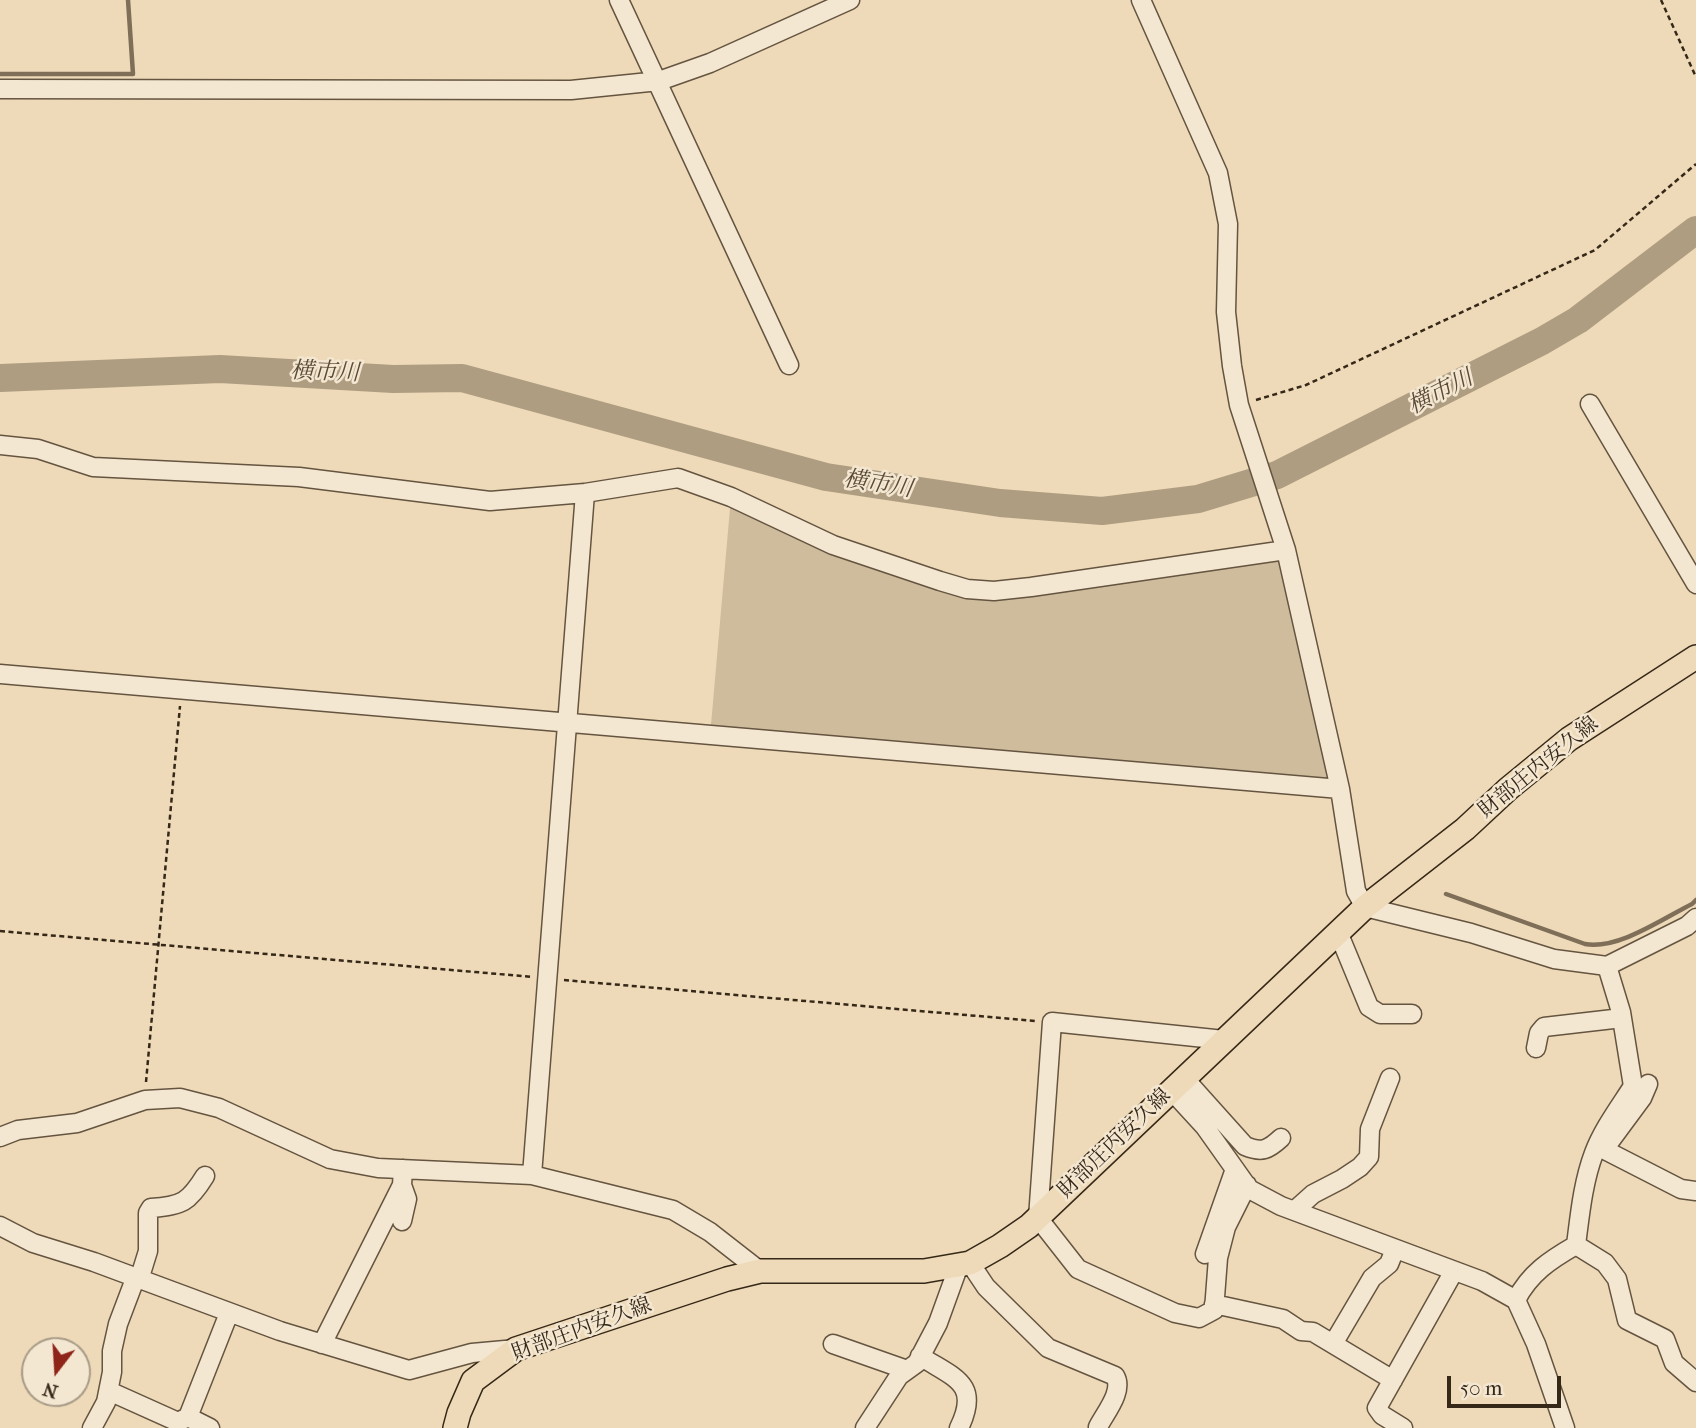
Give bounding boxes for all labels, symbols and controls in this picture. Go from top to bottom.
water label: 横市川 [290,358,360,388]
water label: 横市川 [1404,365,1478,421]
water label: 横市川 [842,466,914,504]
street label: 財部庄内安久線 [1474,712,1604,824]
street label: 財部庄内安久線 [1053,1084,1177,1204]
street label: 財部庄内安久線 [509,1293,655,1367]
north arrow [21,1337,91,1407]
scale bar [1451,1362,1565,1406]
text: 50 m [1460,1376,1503,1400]
text: N [40,1378,61,1403]

